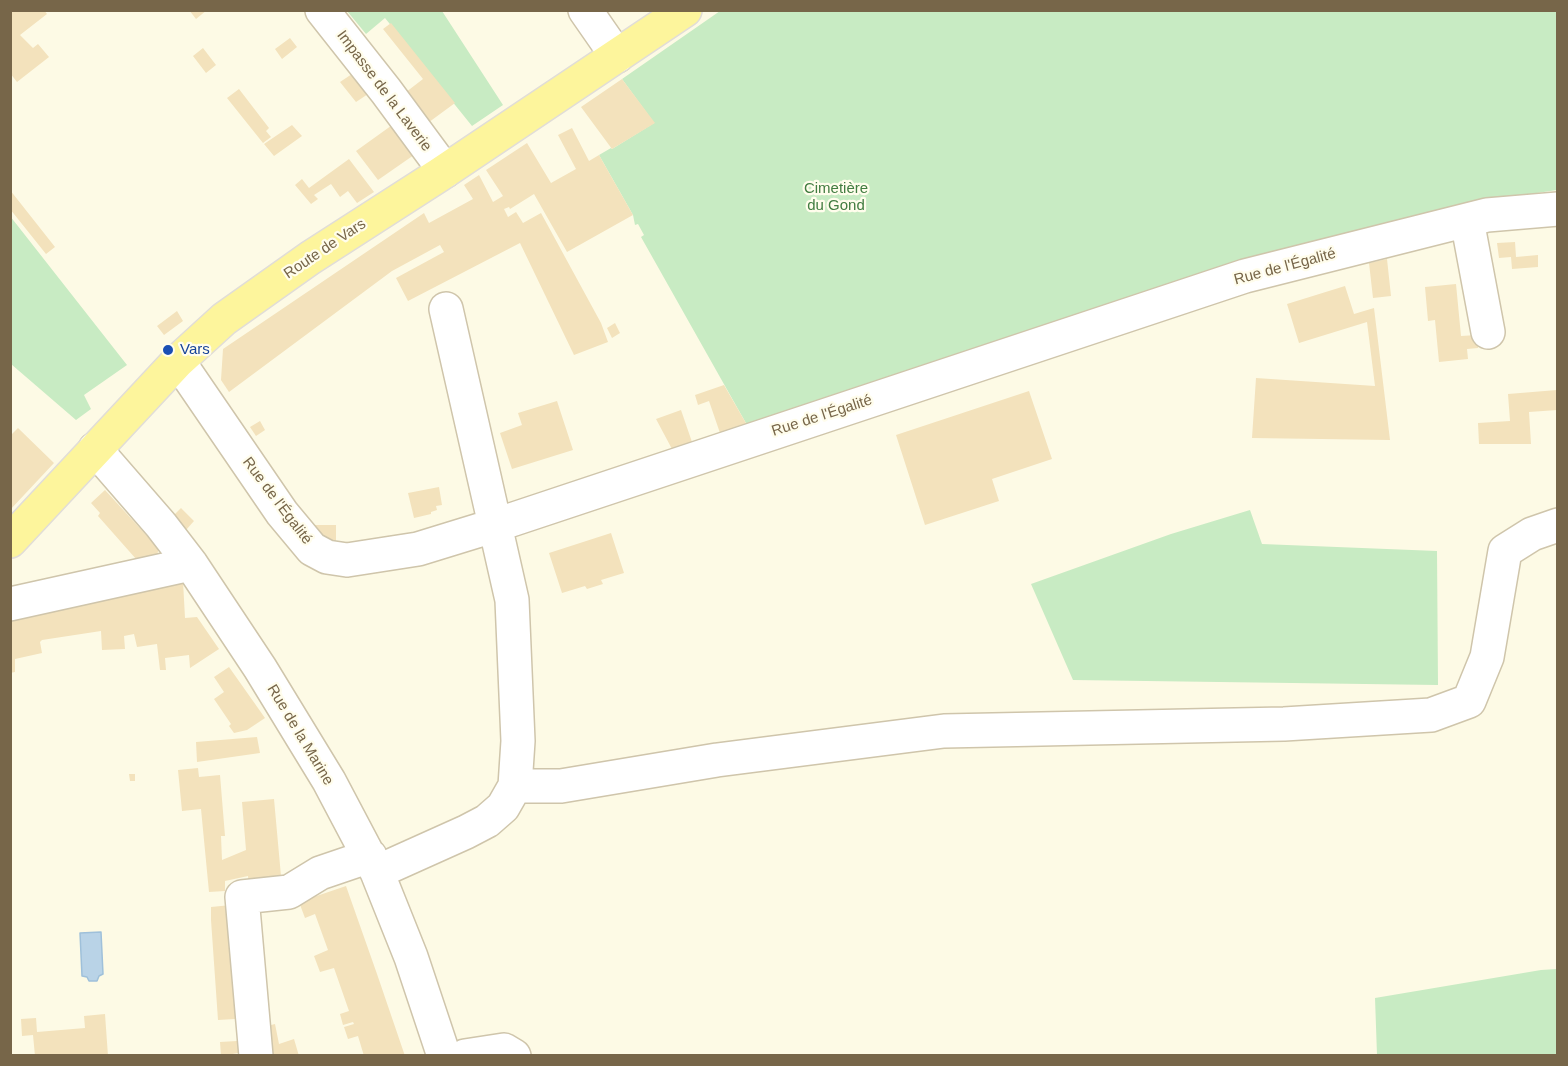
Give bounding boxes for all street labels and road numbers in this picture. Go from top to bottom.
street label: Impasse de la Laverie [333,27,435,155]
street label: Route de Vars [281,215,369,283]
street label: Rue de l'Égalité [1232,245,1338,289]
street label: Rue de l'Égalité [769,391,875,441]
street label: Rue de l'Égalité [238,454,316,548]
street label: Rue de la Marine [263,681,337,789]

